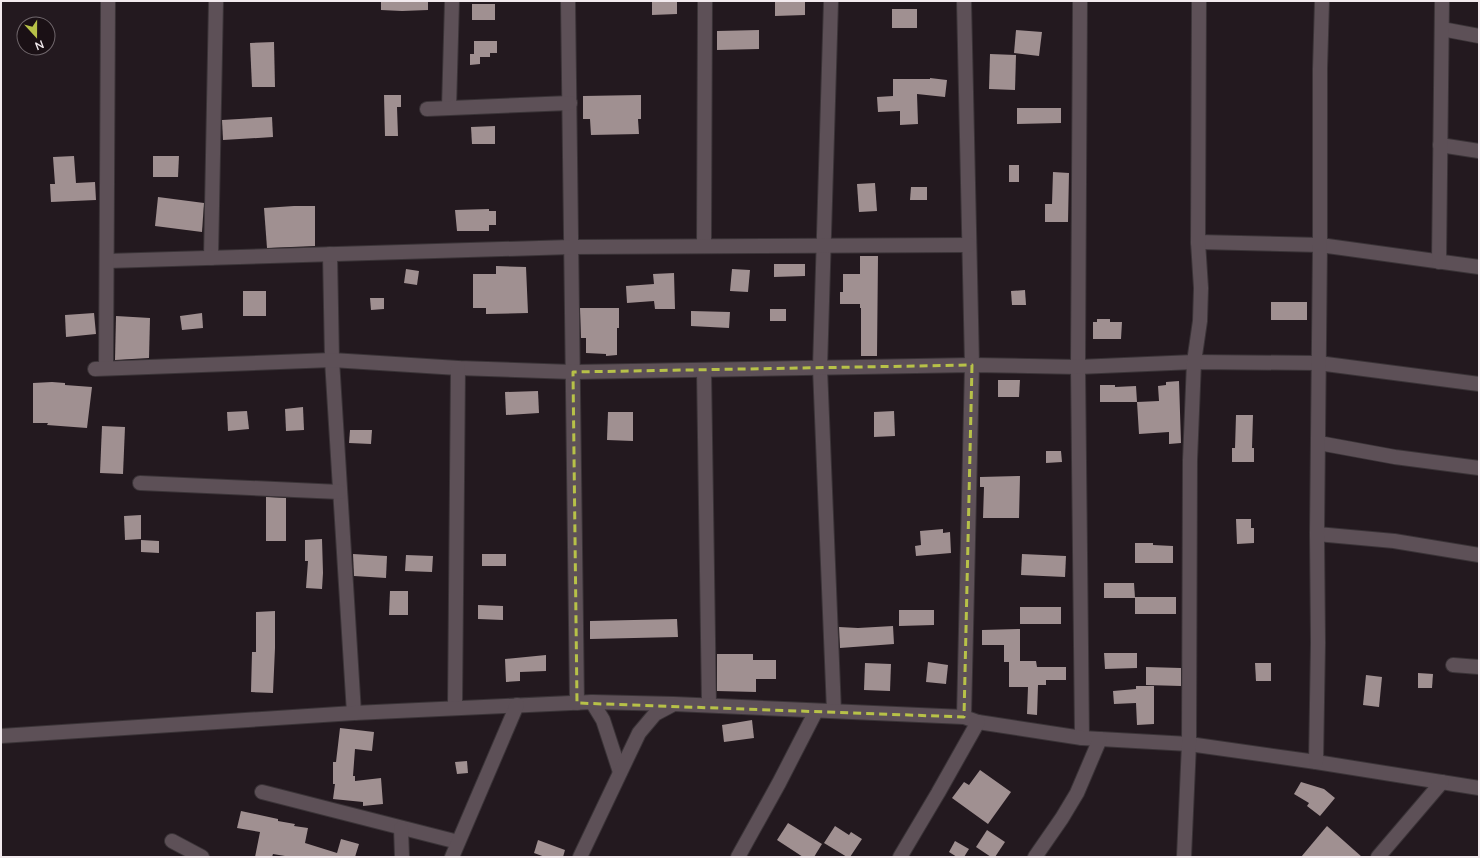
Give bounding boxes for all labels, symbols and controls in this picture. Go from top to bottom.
north arrow [16,16,56,56]
text: N [33,38,46,53]

